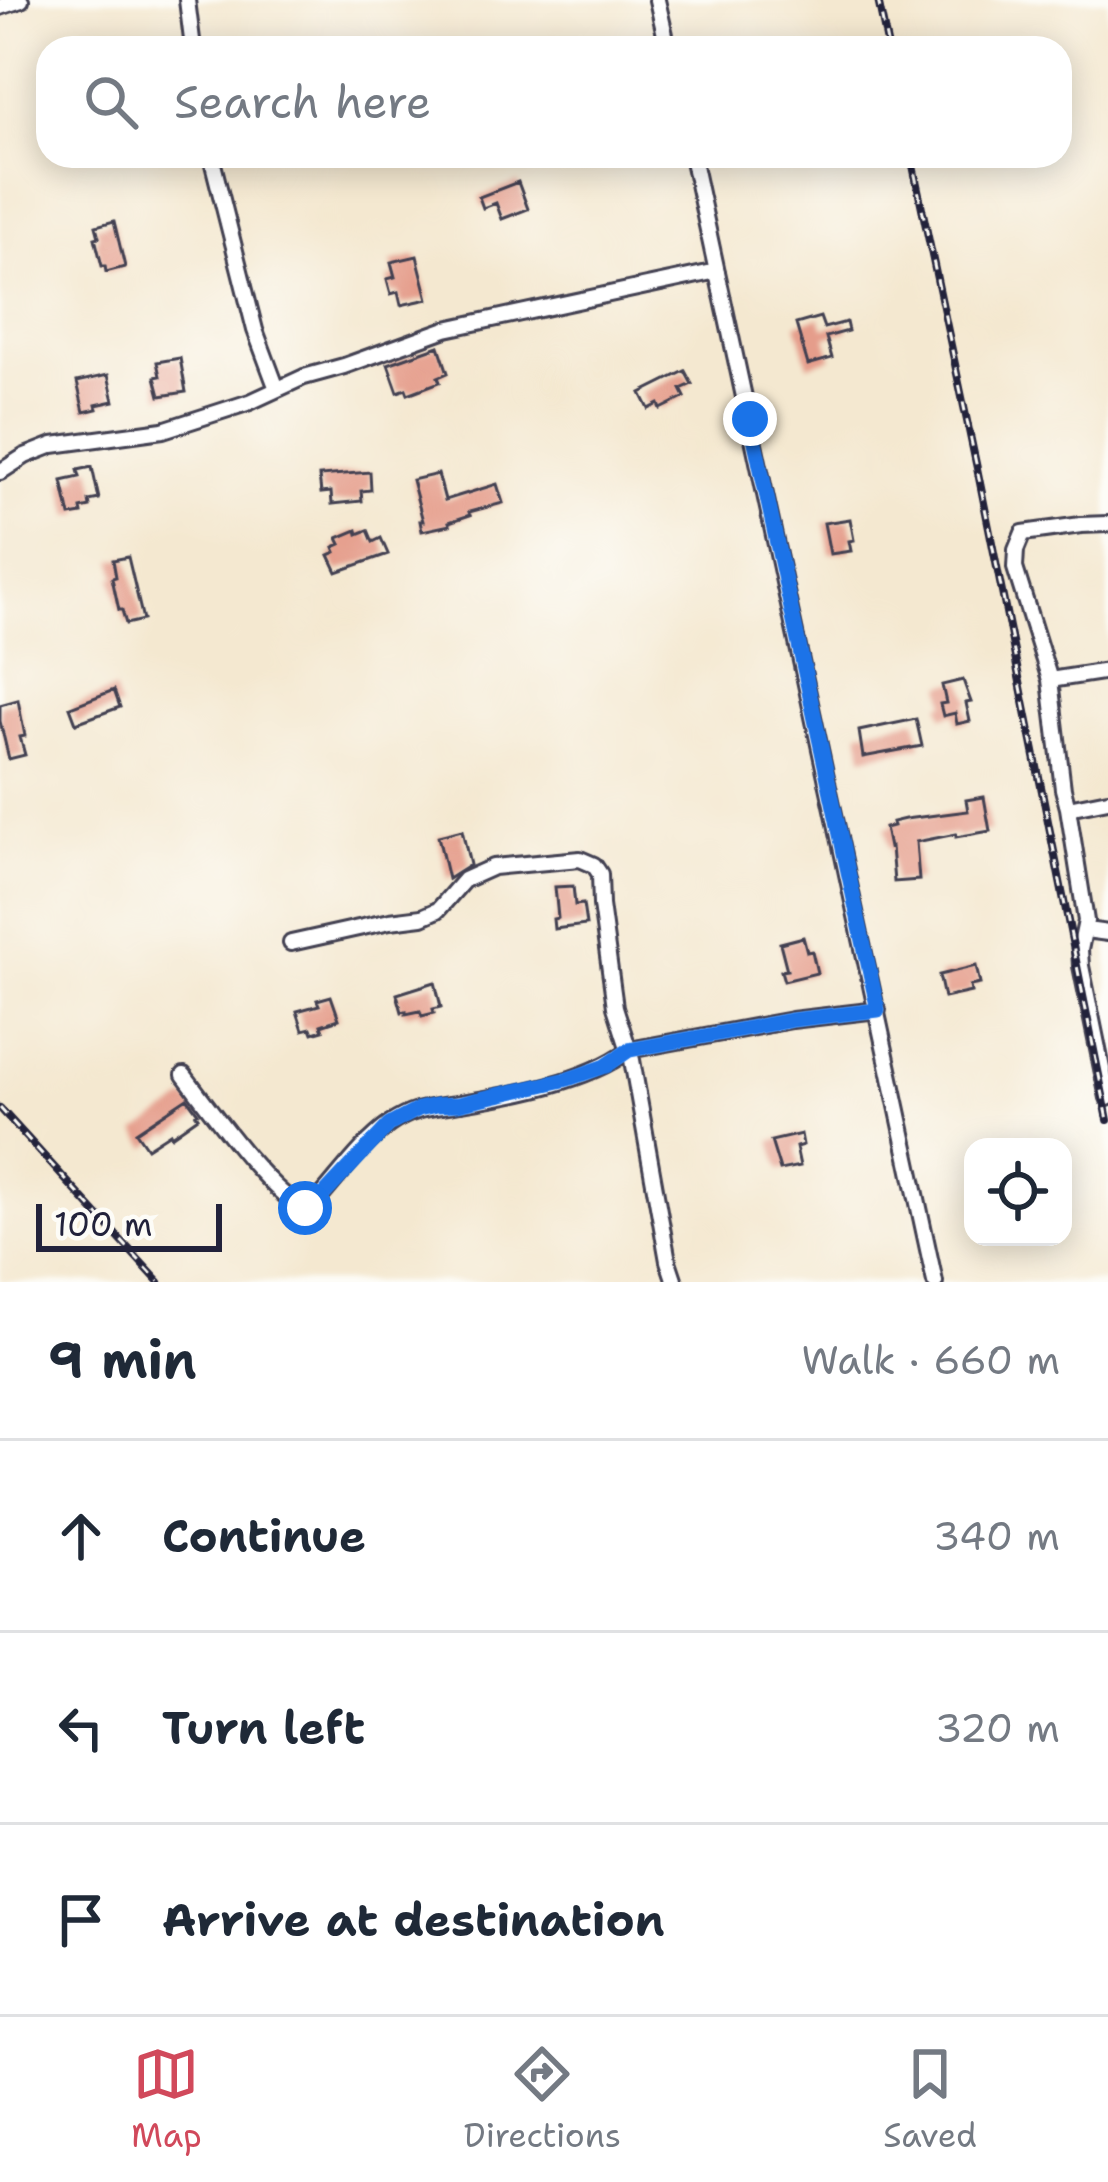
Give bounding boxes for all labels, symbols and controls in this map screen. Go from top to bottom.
search box [36,36,1072,168]
icon: search [78,69,144,135]
text: Search here [174,72,431,132]
route end [723,392,777,446]
map controls [964,1138,1072,1246]
button: locate [964,1138,1072,1246]
route start [278,1181,332,1235]
scale bar [36,1198,222,1251]
text: 100 m [54,1202,153,1247]
text: 9 min [48,1326,197,1394]
text: Walk · 660 m [801,1334,1060,1386]
icon: ahead [48,1503,114,1569]
text: Continue [162,1506,366,1566]
text: 340 m [933,1510,1060,1562]
icon: left [48,1695,114,1761]
text: Turn left [162,1698,365,1758]
text: 320 m [935,1702,1060,1754]
icon: arrive [48,1887,114,1953]
text: Arrive at destination [162,1890,665,1950]
tab: Map [131,2041,202,2158]
tab: Directions [464,2041,621,2158]
tab: Saved [883,2041,977,2158]

